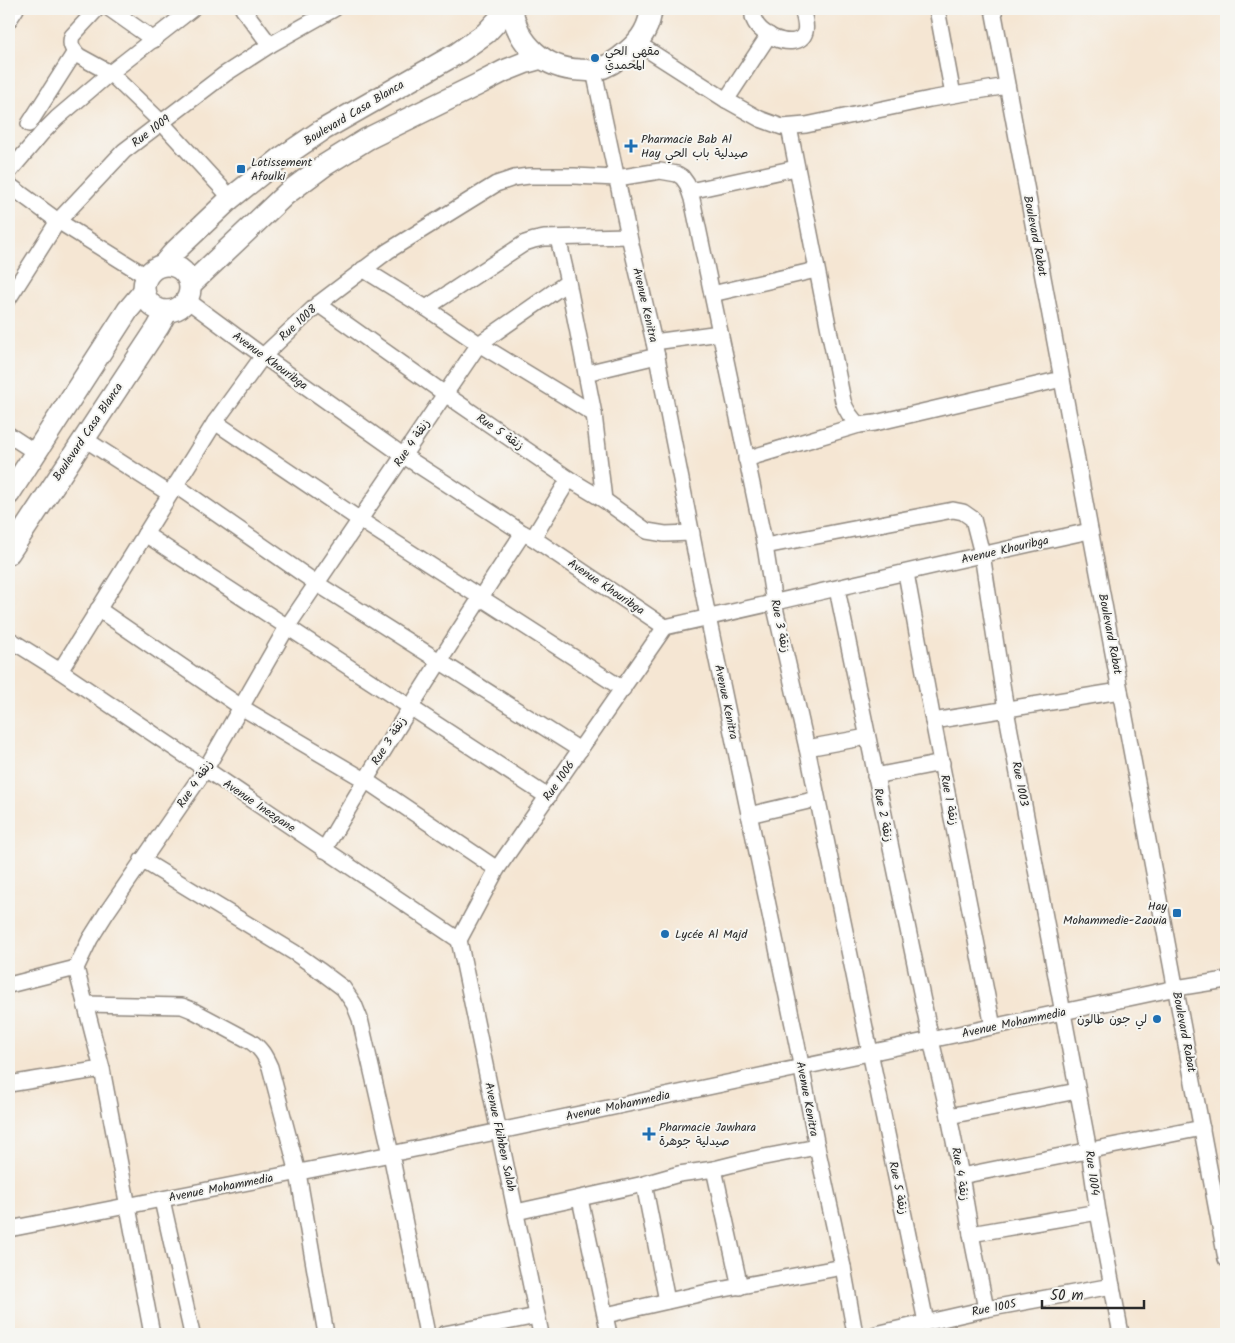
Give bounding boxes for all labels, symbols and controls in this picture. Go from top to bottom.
place label: مقهى الحي المحمدي [605,42,660,75]
marker: مقهى الحي المحمدي [589,52,601,64]
street label: Boulevard Casa Blanca [300,75,408,151]
street label: Rue 1009 [127,110,175,152]
place label: Pharmacie Bab Al Hay صيدلية باب الحي [641,130,748,164]
marker: Pharmacie Bab Al Hay صيدلية باب الحي [625,140,637,152]
place label: Lotissement Afoulki [251,153,312,186]
marker: Lotissement Afoulki [235,163,247,175]
street label: Boulevard Rabat [1018,194,1052,278]
street label: Avenue Kenitra [627,266,663,345]
street label: Rue 1008 [275,300,322,346]
street label: Avenue Khouribga [228,327,312,395]
street label: Boulevard Casa Blanca [48,379,128,485]
street label: Rue 5 زنقة [472,409,528,455]
street label: Rue 4 زنقة [389,415,435,471]
street label: Avenue Khouribga [959,531,1051,569]
street label: Avenue Khouribga [564,554,649,620]
street label: Boulevard Rabat [1093,592,1127,676]
street label: Rue 3 زنقة [765,597,795,655]
street label: Avenue Kenitra [709,663,743,742]
street label: Rue 3 زنقة [367,713,411,769]
street label: Rue 4 زنقة [172,756,218,812]
street label: Rue 1006 [538,757,580,805]
street label: Rue 1003 [1006,760,1034,808]
street label: Rue 1 زنقة [935,773,963,827]
street label: Avenue Inezgane [219,775,300,838]
street label: Rue 2 زنقة [868,786,898,844]
place label: Hay Mohammedie-Zaouia [1063,897,1167,930]
marker: Hay Mohammedie-Zaouia [1171,907,1183,919]
place label: Lycée Al Majd [675,925,748,944]
marker: Lycée Al Majd [659,928,671,940]
street label: Boulevard Rabat [1167,990,1201,1074]
street label: Avenue Mohammedia [960,1003,1068,1043]
place label: لي جون طالون [1077,1010,1147,1030]
marker: لي جون طالون [1151,1013,1163,1025]
street label: Avenue Kenitra [790,1060,824,1139]
street label: Avenue Fkihben Salah [479,1081,521,1193]
street label: Avenue Mohammedia [564,1086,672,1126]
place label: Pharmacie Jawhara صيدلية جوهرة [659,1118,756,1151]
marker: Pharmacie Jawhara صيدلية جوهرة [643,1128,655,1140]
street label: Rue 4 زنقة [946,1146,974,1202]
street label: Rue 1004 [1079,1149,1105,1197]
street label: Rue 5 زنقة [883,1160,913,1216]
street label: Avenue Mohammedia [167,1168,275,1207]
scale bar [1042,1278,1145,1310]
text: 50 m [1050,1284,1084,1308]
street label: Rue 1005 [970,1294,1020,1322]

